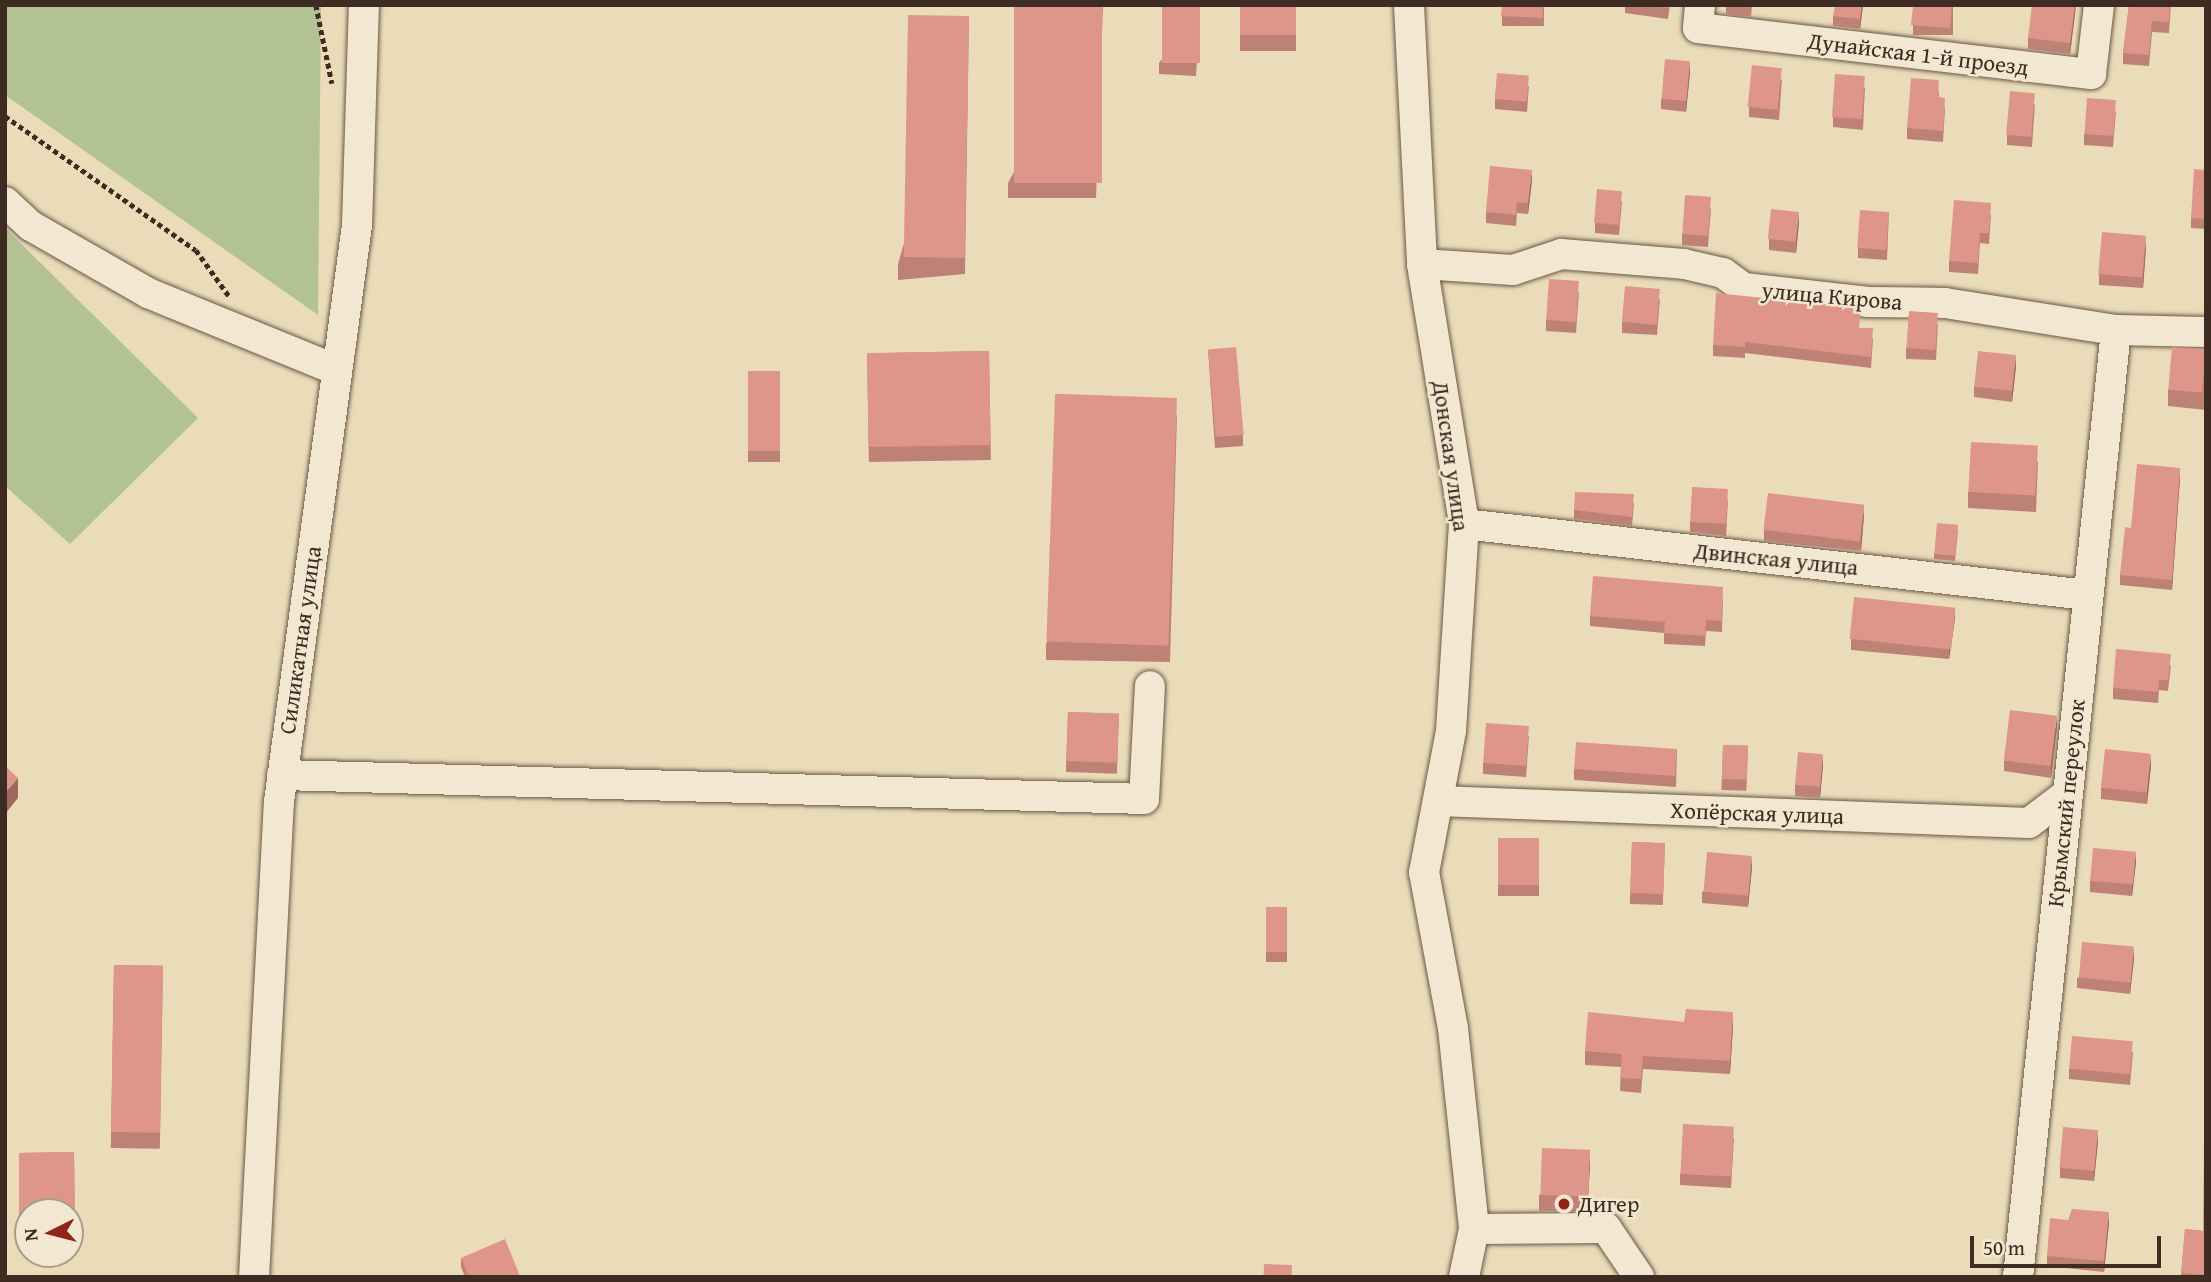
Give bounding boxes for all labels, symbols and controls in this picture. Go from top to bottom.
street label: Дунайская 1-й проезд [1806,27,2030,81]
street label: улица Кирова [1760,276,1904,316]
street label: Донская улица [1427,379,1475,533]
street label: Двинская улица [1693,537,1859,581]
street label: Силикатная улица [273,544,327,736]
street label: Крымский переулок [2041,698,2091,908]
street label: Хопёрская улица [1669,796,1845,830]
place label: Дигер [1578,1190,1639,1218]
marker: Дигер [1556,1196,1572,1212]
north arrow [14,1198,84,1268]
scale bar [1973,1222,2164,1266]
text: N [16,1227,45,1243]
text: 50 m [1983,1232,2025,1263]

